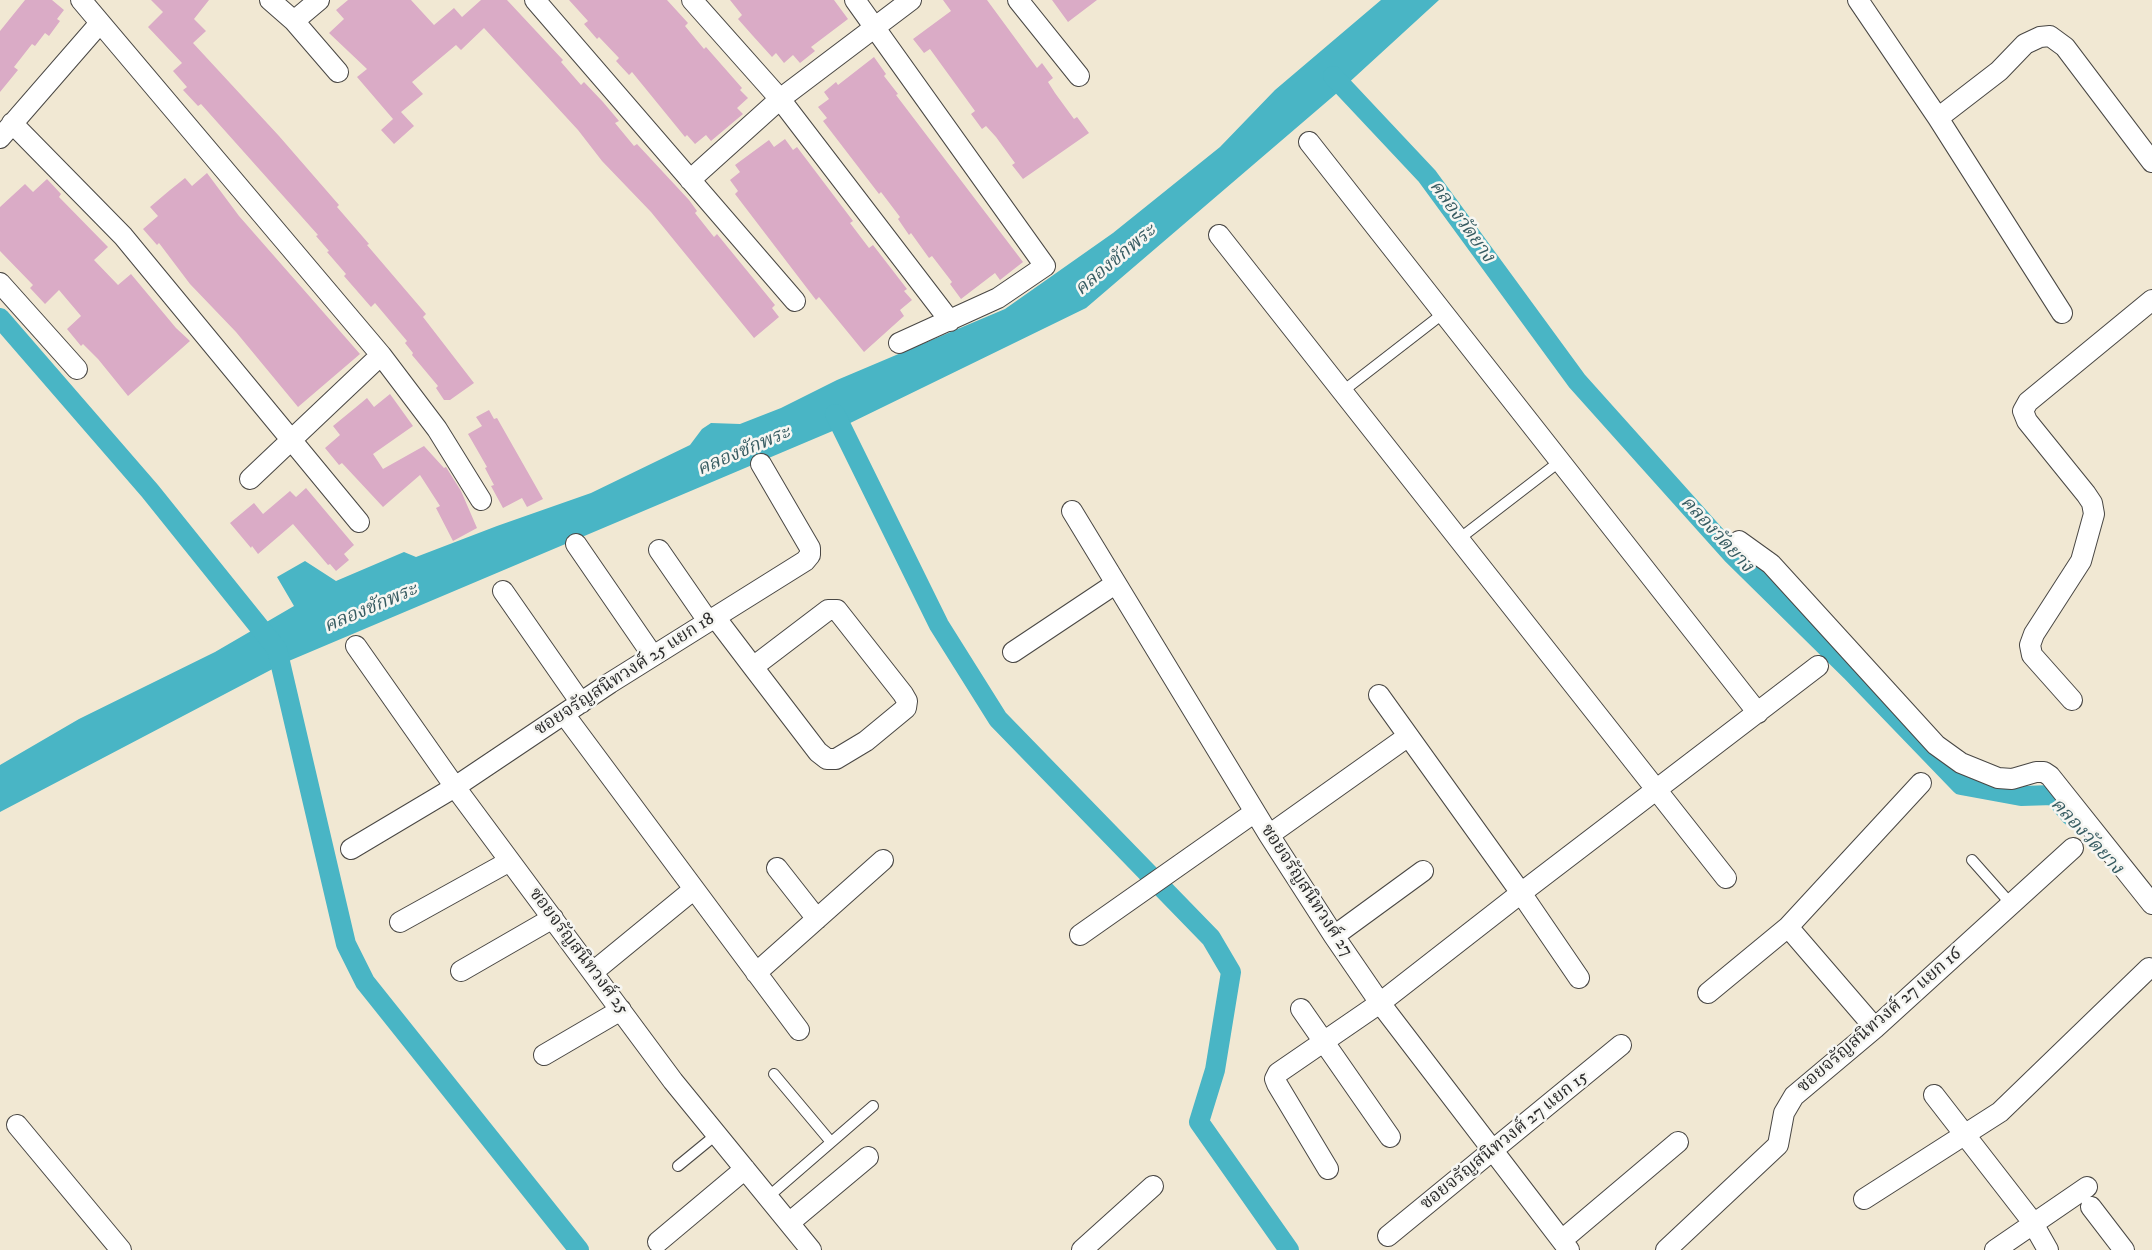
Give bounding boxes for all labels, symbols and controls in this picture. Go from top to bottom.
water label: คลองวัดยาง [1424,176,1498,268]
water label: คลองชักพระ [1071,220,1161,302]
water label: คลองชักพระ [694,422,794,482]
water label: คลองวัดยาง [1675,492,1757,578]
water label: คลองชักพระ [321,579,421,639]
street label: ซอยจรัญสนิทวงศ์ 25 แยก 18 [531,609,719,741]
water label: คลองวัดยาง [2045,794,2127,880]
street label: ซอยจรัญสนิทวงศ์ 27 [1255,821,1357,961]
street label: ซอยจรัญสนิทวงศ์ 25 [523,884,633,1020]
street label: ซอยจรัญสนิทวงศ์ 27 แยก 16 [1793,944,1967,1098]
street label: ซอยจรัญสนิทวงศ์ 27 แยก 15 [1417,1066,1593,1216]

